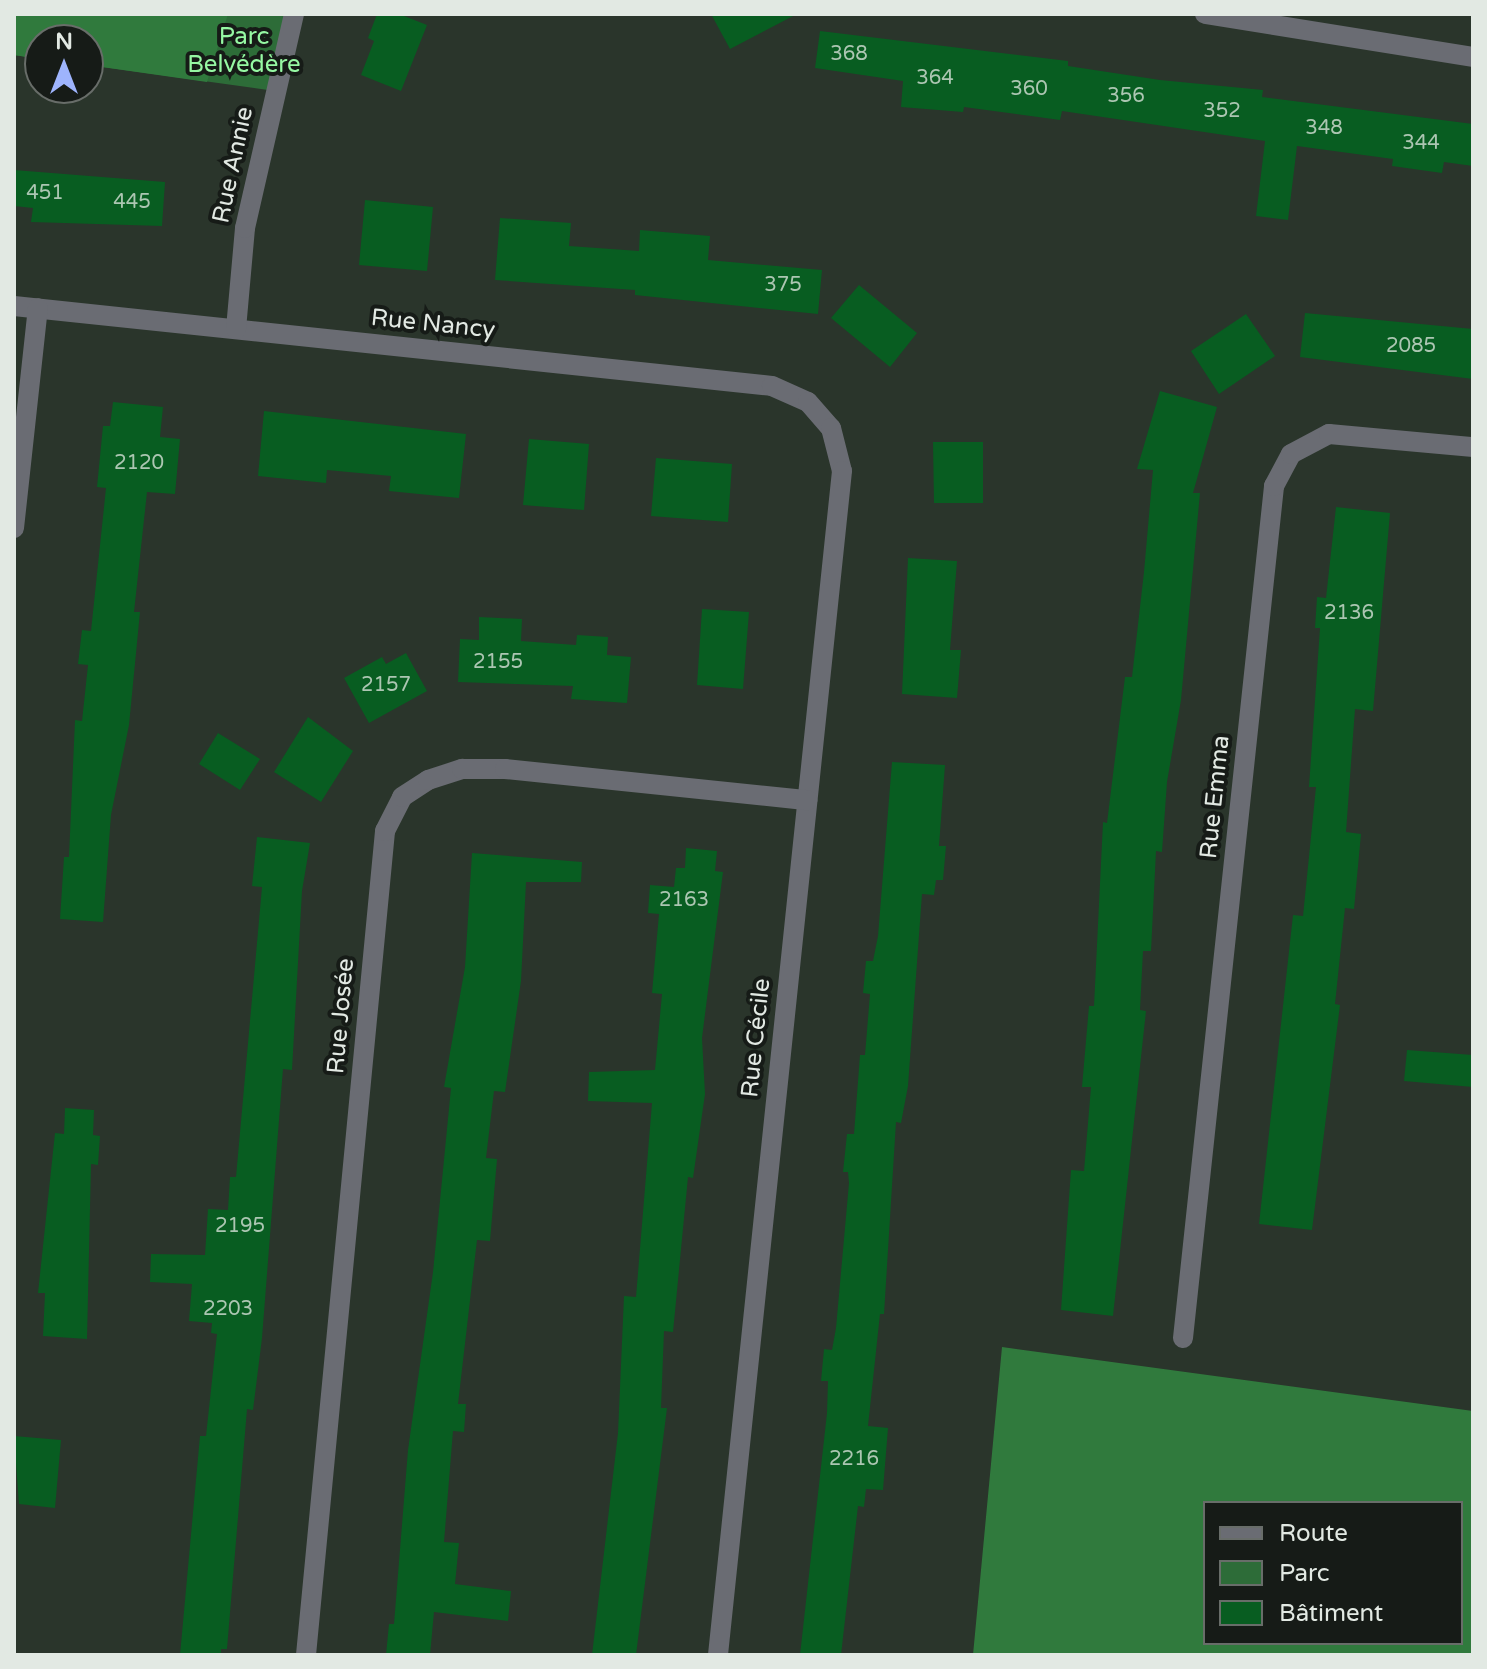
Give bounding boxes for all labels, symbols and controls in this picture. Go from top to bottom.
park label: Parc Belvédère [187,23,301,79]
north arrow [24,24,104,104]
text: N [55,29,73,55]
house number: 368 [830,42,868,66]
house number: 364 [916,66,954,90]
house number: 360 [1010,77,1048,101]
house number: 356 [1107,84,1145,108]
house number: 352 [1203,99,1241,123]
street label: Rue Annie [207,104,259,226]
house number: 348 [1305,116,1343,140]
house number: 344 [1402,131,1440,155]
house number: 451 [26,181,64,205]
house number: 445 [113,190,151,214]
house number: 375 [764,273,802,297]
street label: Rue Nancy [370,303,496,345]
house number: 2085 [1386,334,1436,358]
house number: 2120 [114,451,164,475]
house number: 2136 [1324,601,1374,625]
house number: 2155 [473,650,523,674]
house number: 2157 [361,673,411,697]
street label: Rue Emma [1194,734,1236,860]
house number: 2163 [659,888,709,912]
street label: Rue Josée [322,957,360,1075]
street label: Rue Cécile [735,977,777,1099]
house number: 2195 [215,1214,265,1238]
house number: 2203 [203,1297,253,1321]
house number: 2216 [829,1447,879,1471]
legend [1203,1501,1463,1645]
text: Route [1279,1519,1348,1548]
text: Parc [1279,1559,1330,1588]
text: Bâtiment [1279,1599,1383,1628]

